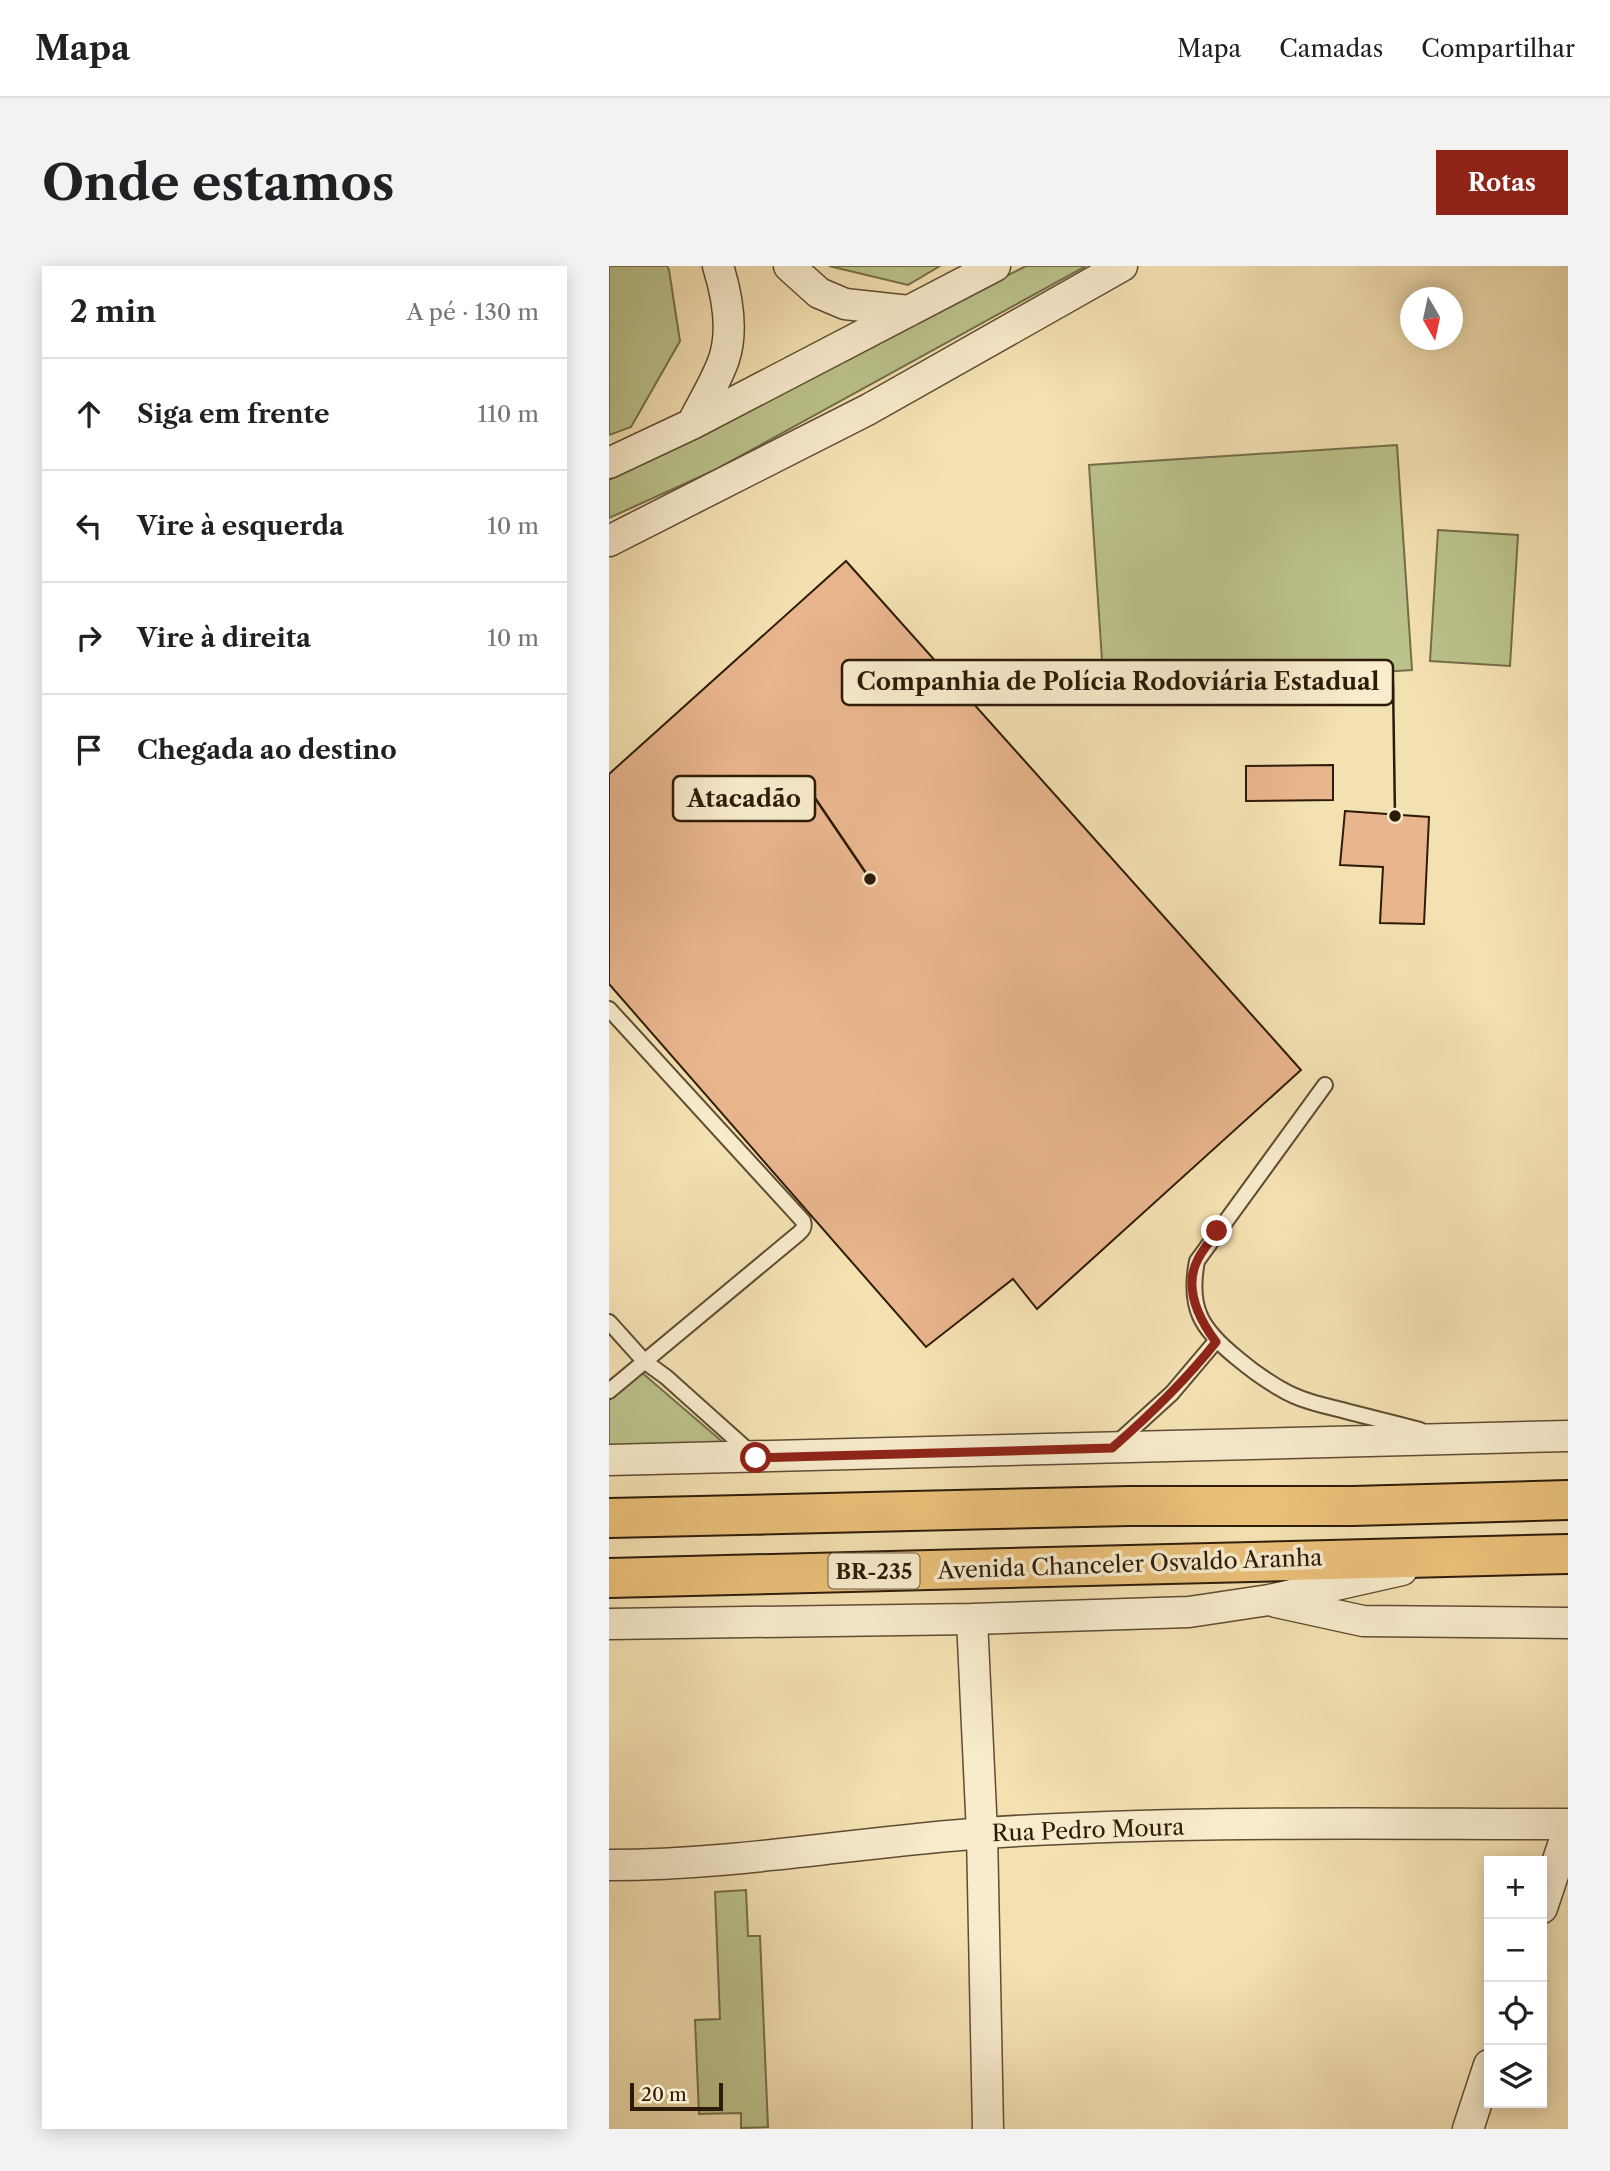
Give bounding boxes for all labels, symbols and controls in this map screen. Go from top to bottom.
text: Mapa [35,28,130,69]
text: Mapa [1177,34,1241,63]
text: Camadas [1279,34,1383,63]
text: Compartilhar [1421,34,1575,63]
button: Rotas [1436,150,1568,215]
text: Onde estamos [42,152,394,213]
north arrow [1400,287,1463,350]
text: 2 min [70,293,156,330]
text: A pé · 130 m [406,298,539,326]
icon: ahead [70,395,108,433]
text: Siga em frente [137,398,330,430]
text: 110 m [478,400,539,428]
icon: left [70,507,108,545]
text: Vire à esquerda [137,510,344,542]
text: 10 m [487,512,539,540]
icon: right [70,619,108,657]
text: Vire à direita [137,622,311,654]
text: 10 m [487,624,539,652]
callout: Companhia de Polícia Rodoviária Estadual [842,660,1393,705]
text: Companhia de Polícia Rodoviária Estadual [857,667,1379,696]
icon: arrive [70,731,108,769]
text: Chegada ao destino [137,734,397,766]
callout: Atacadão [673,776,815,821]
text: Atacadão [686,784,801,813]
route end [1201,1215,1232,1246]
route start [740,1442,771,1473]
street label: Avenida Chanceler Osvaldo Aranha [936,1543,1324,1585]
road number: BR-235 [828,1554,919,1588]
street label: Rua Pedro Moura [991,1813,1186,1847]
map controls [1484,1856,1547,2108]
button: + [1484,1856,1547,1919]
button: − [1484,1919,1547,1982]
button: locate [1484,1982,1547,2045]
button: layers [1484,2045,1547,2108]
scale bar [630,2080,723,2112]
text: 20 m [641,2083,687,2106]

